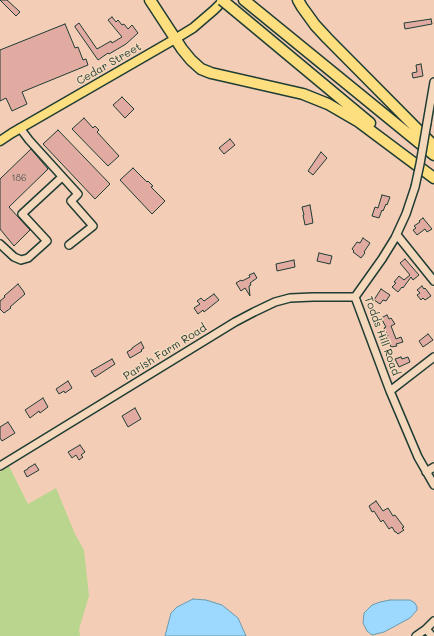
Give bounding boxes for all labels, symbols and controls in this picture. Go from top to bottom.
street label: Cedar Street [74,40,144,88]
house number: 186 [12,173,26,183]
street label: Todds Hill Road [362,295,402,377]
street label: Parish Farm Road [121,321,209,383]

